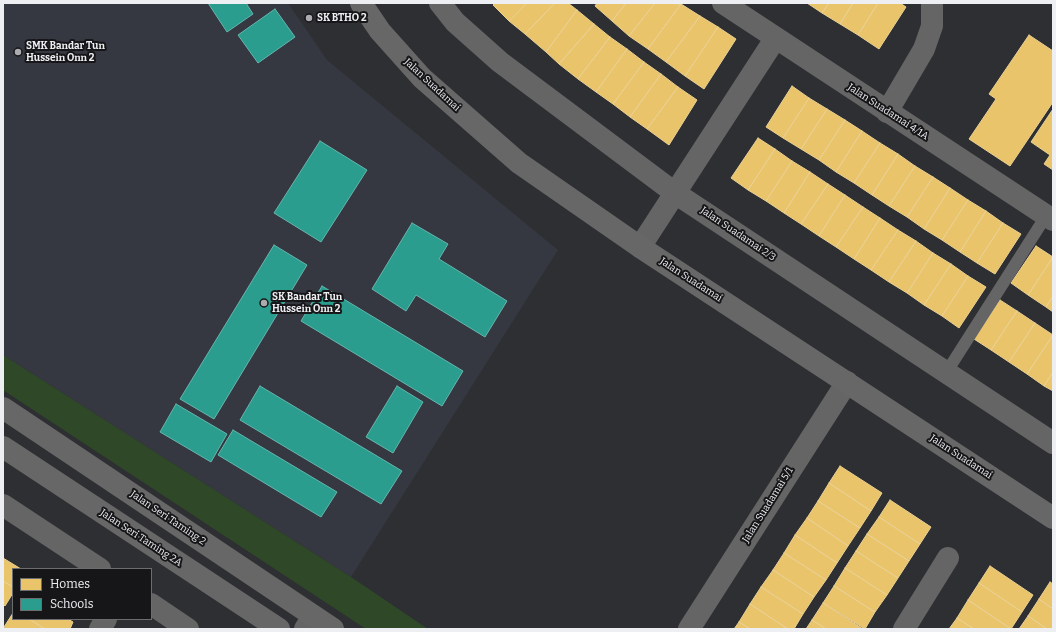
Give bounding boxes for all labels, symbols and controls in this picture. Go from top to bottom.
place label: SK BTHO 2 [317,12,367,24]
marker: SK BTHO 2 [304,13,314,23]
place label: SMK Bandar Tun Hussein Onn 2 [26,40,105,64]
marker: SMK Bandar Tun Hussein Onn 2 [13,47,23,57]
street label: Jalan Suadamai [402,56,462,114]
street label: Jalan Suadamai 4/1A [845,81,931,143]
street label: Jalan Suadamai 2/3 [698,204,778,264]
street label: Jalan Suadamai [658,255,724,305]
place label: SK Bandar Tun Hussein Onn 2 [272,291,342,314]
marker: SK Bandar Tun Hussein Onn 2 [259,298,269,308]
street label: Jalan Suadamai [928,432,994,482]
street label: Jalan Suadamai 5/1 [740,465,796,545]
street label: Jalan Seri Taming 2 [128,488,208,548]
street label: Jalan Seri Taming 2A [98,507,184,569]
legend [12,568,152,620]
text: Homes [50,577,90,591]
text: Schools [50,597,93,611]

